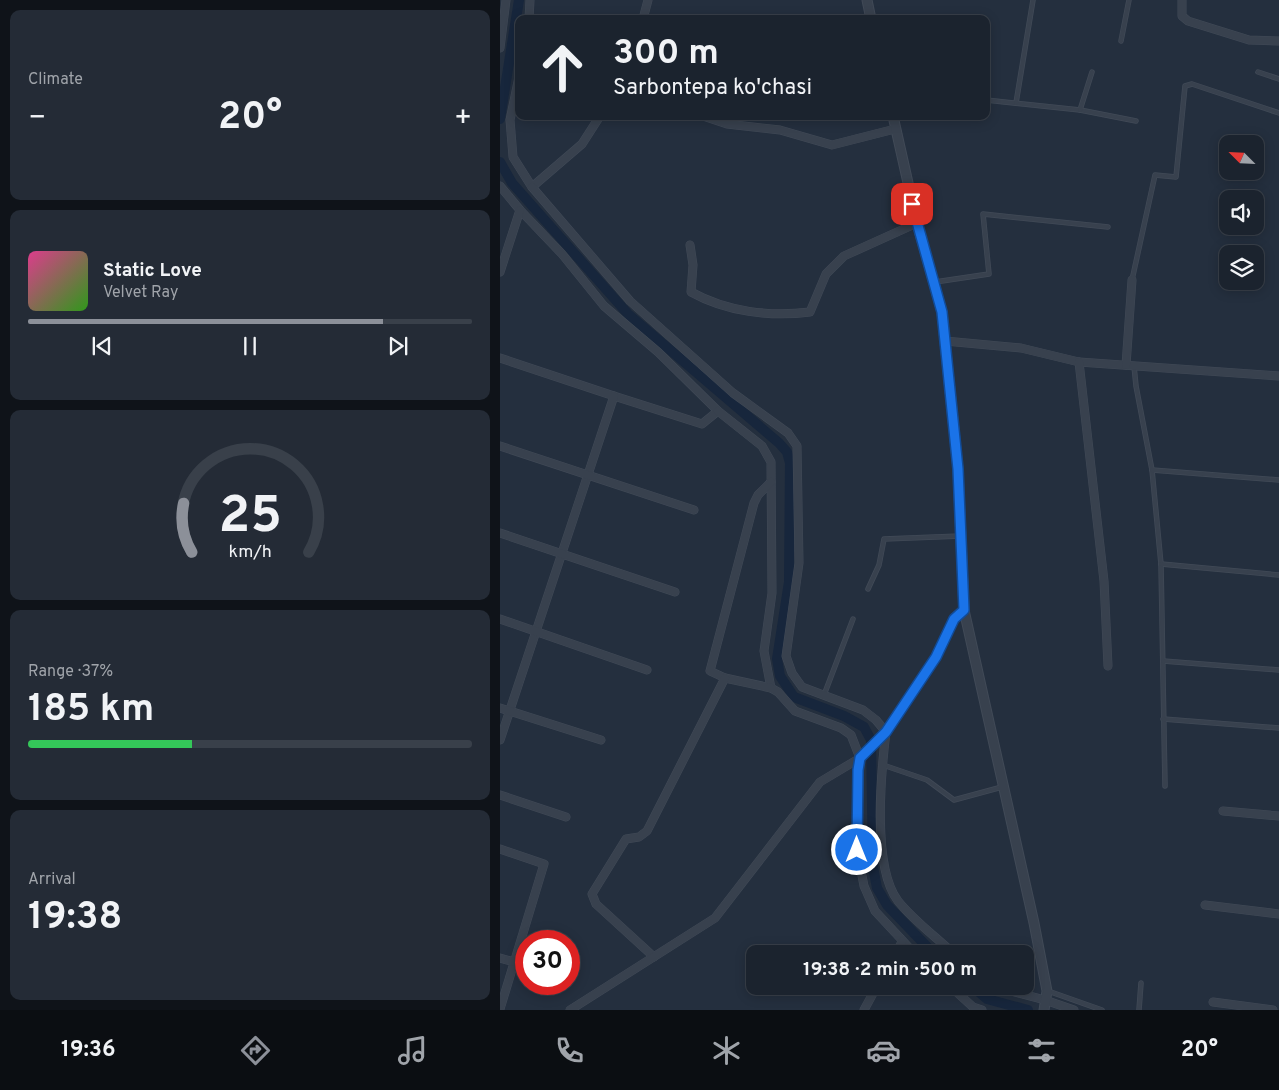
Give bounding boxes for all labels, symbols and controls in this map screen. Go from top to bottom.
text: 300 m [613,32,719,76]
icon: ahead [530,35,595,100]
text: Climate [28,70,83,90]
text: Sarbontepa ko'chasi [613,75,812,102]
text: 20° [218,94,282,143]
text: − [28,101,46,137]
text: + [454,101,472,137]
north arrow [1219,135,1264,180]
map controls [1219,135,1264,290]
pin [891,183,933,225]
icon: arrive [898,190,926,218]
button: sound [1219,190,1264,235]
button: layers [1219,245,1264,290]
text: Static Love [103,259,202,283]
text: Velvet Ray [103,283,178,303]
icon: previous [88,332,116,360]
icon: pause [236,332,264,360]
icon: next [384,332,412,360]
text: 25 [218,485,282,551]
text: km/h [228,541,272,564]
text: Range · 37% [28,662,113,682]
text: 185 km [28,686,154,735]
position arrow [830,823,882,875]
text: Arrival [28,870,76,890]
text: 19:38 [28,894,122,943]
speed limit sign: 30 [515,930,580,995]
text: 19:38 · 2 min · 500 m [803,958,977,982]
icon: directions [238,1033,273,1068]
icon: music [395,1033,430,1068]
icon: phone [552,1033,587,1068]
icon: climate [709,1033,744,1068]
icon: car [866,1033,901,1068]
icon: filters [1024,1033,1059,1068]
text: 19:36 [61,1037,115,1064]
text: 20° [1181,1037,1218,1064]

